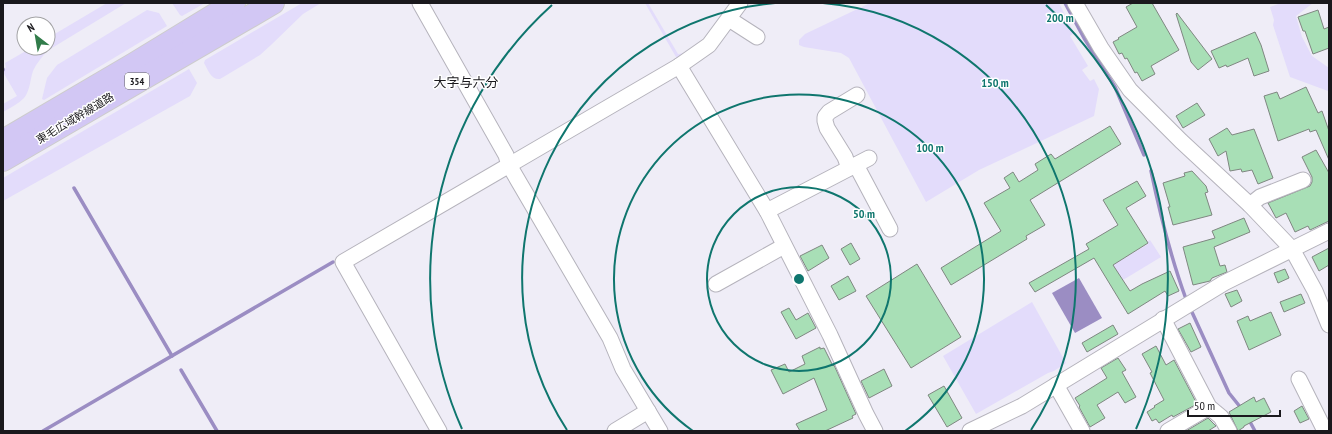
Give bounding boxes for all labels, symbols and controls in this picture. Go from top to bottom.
text: 200 m [1046,10,1074,25]
north arrow [16,16,56,56]
text: N [25,20,37,35]
road number: 354 [125,73,149,89]
district label: 大字与六分 [433,74,499,91]
text: 150 m [981,75,1009,90]
street label: 東毛広域幹線道路 [34,89,116,147]
text: 100 m [916,140,944,155]
text: 50 m [853,206,875,221]
centre of rings [792,272,806,286]
scale bar [1188,392,1280,418]
text: 50 m [1194,398,1215,413]

